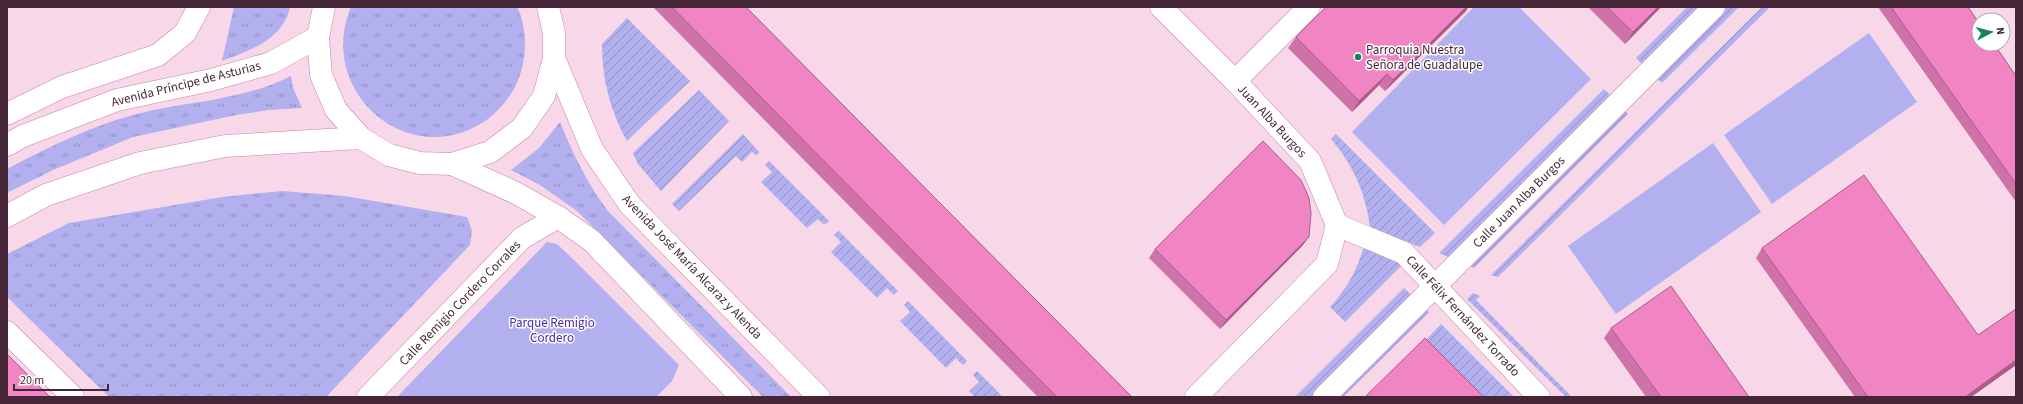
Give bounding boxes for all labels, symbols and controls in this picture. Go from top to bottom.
north arrow [1971,12,2011,52]
text: N [1993,26,2008,35]
place label: Parroquia Nuestra Señora de Guadalupe [1366,41,1483,74]
marker: Parroquia Nuestra Señora de Guadalupe [1353,52,1363,62]
street label: Avenida Príncipe de Asturias [109,57,263,111]
street label: Juan Alba Burgos [1233,80,1311,162]
street label: Calle Juan Alba Burgos [1469,152,1569,252]
street label: Avenida José María Alcaraz y Alenda [618,191,766,343]
street label: Calle Remigio Cordero Corrales [395,236,525,370]
street label: Calle Félix Fernández Torrado [1402,251,1524,381]
park label: Parque Remigio Cordero [509,314,595,347]
scale bar [14,366,108,392]
text: 20 m [20,372,44,389]

